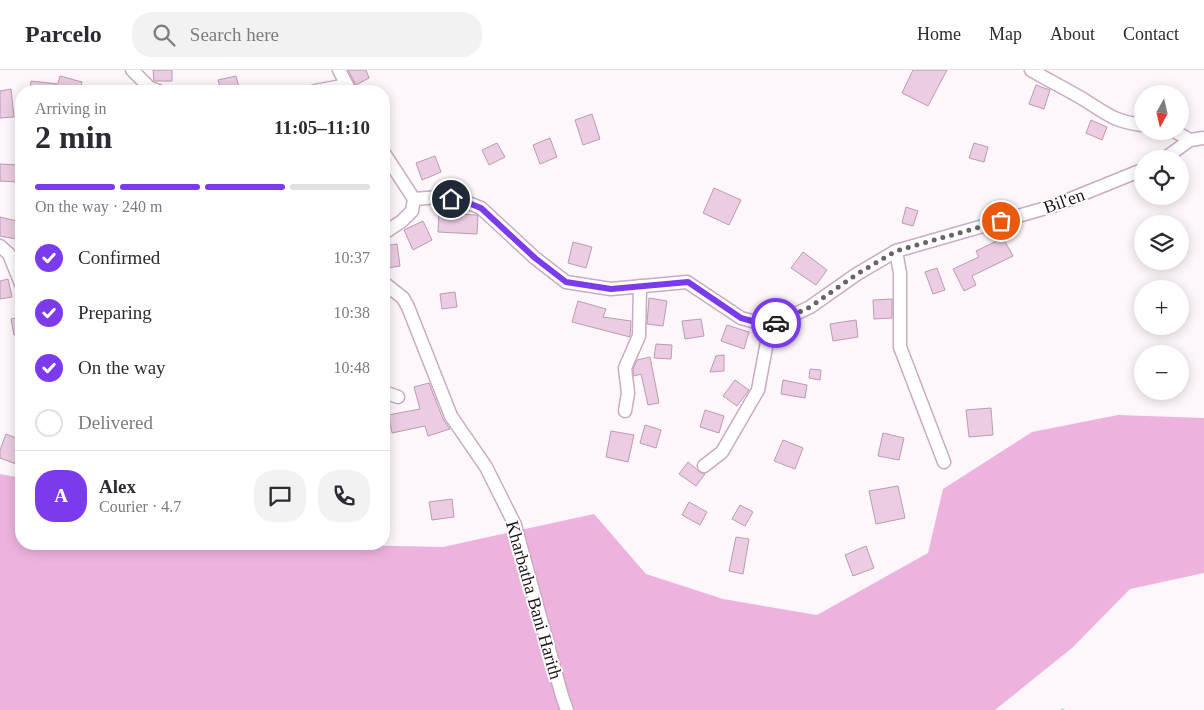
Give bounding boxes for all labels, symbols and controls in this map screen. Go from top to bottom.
search box [132,12,482,57]
text: Parcelo [25,21,102,47]
icon: search [150,21,178,49]
text: Search here [190,24,279,45]
text: Home [917,24,961,44]
text: Map [989,24,1022,44]
text: About [1050,24,1095,44]
text: Contact [1123,24,1179,44]
north arrow [1134,85,1189,140]
map controls [1134,85,1189,400]
text: Arriving in [35,100,107,117]
text: 11:05–11:10 [274,117,370,138]
text: 2 min [35,119,112,155]
button: locate [1134,150,1189,205]
pin [430,178,472,220]
street label: Bil'en [1041,184,1087,218]
icon: home [437,185,465,213]
text: On the way · 240 m [35,198,163,215]
pin [980,200,1022,242]
icon: bag [987,207,1015,235]
button: layers [1134,215,1189,270]
icon: check [35,244,63,272]
text: Confirmed [78,247,160,268]
text: 10:37 [334,249,370,266]
button: + [1134,280,1189,335]
courier [751,298,801,348]
icon: check [35,299,63,327]
text: Preparing [78,302,152,323]
text: 10:38 [334,304,370,321]
icon: car [762,309,790,337]
button: − [1134,345,1189,400]
icon: check [35,354,63,382]
text: On the way [78,357,166,378]
text: 10:48 [334,359,370,376]
text: Delivered [78,412,153,433]
button: chat [254,470,306,522]
button: phone [318,470,370,522]
text: Alex [99,476,136,497]
text: A [54,485,68,506]
text: Courier · 4.7 [99,498,181,515]
street label: Kharbatha Bani Harith [502,518,566,682]

